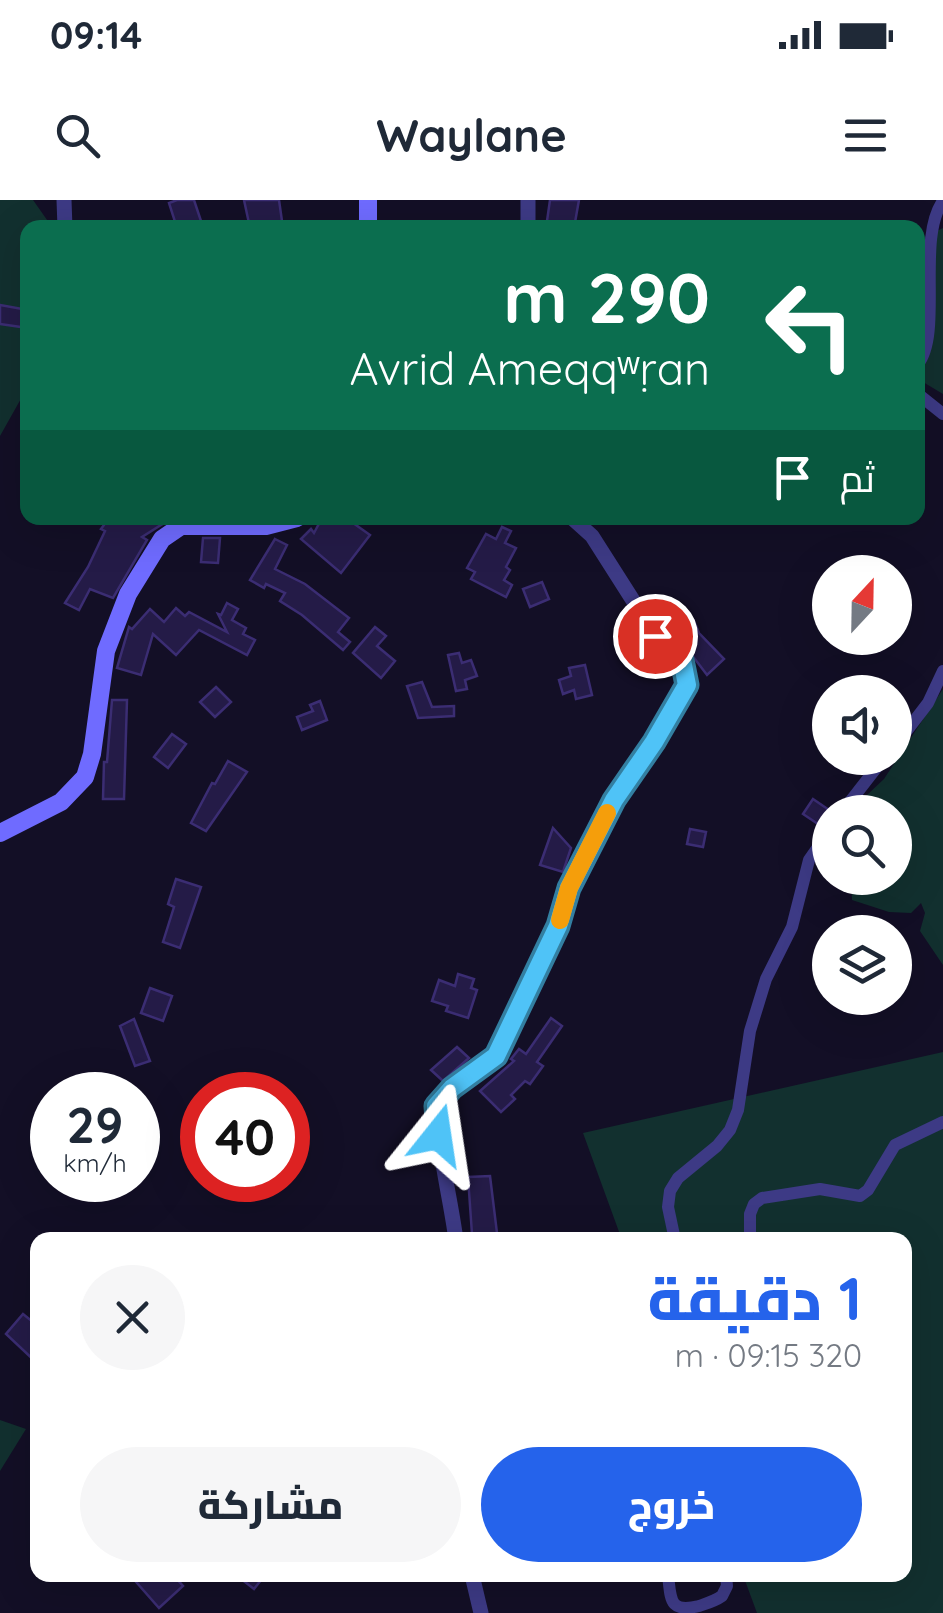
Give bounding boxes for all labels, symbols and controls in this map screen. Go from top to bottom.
text: 09:14 [50,11,142,59]
text: Waylane [376,107,567,163]
icon: search [50,108,105,163]
icon: menu [838,108,893,163]
text: 290 m [503,253,710,341]
icon: left [745,260,875,390]
text: Avrid Ameqqʷṛan [349,340,710,396]
icon: arrive [765,450,820,505]
text: ثم [840,454,875,502]
north arrow [812,555,912,655]
map controls [812,555,912,1015]
pin [613,594,698,679]
icon: arrive [628,609,683,664]
button: sound [812,675,912,775]
button: search [812,795,912,895]
button: layers [812,915,912,1015]
speed limit sign: 40 [180,1072,310,1202]
position arrow [386,1083,490,1187]
text: 29 [67,1093,123,1156]
text: km/h [63,1147,127,1178]
text: 1 دقيقة [648,1260,862,1335]
button: close [80,1265,185,1370]
text: 320 m · 09:15 [675,1335,862,1375]
button: مشاركة [80,1447,461,1562]
button: خروج [481,1447,862,1562]

